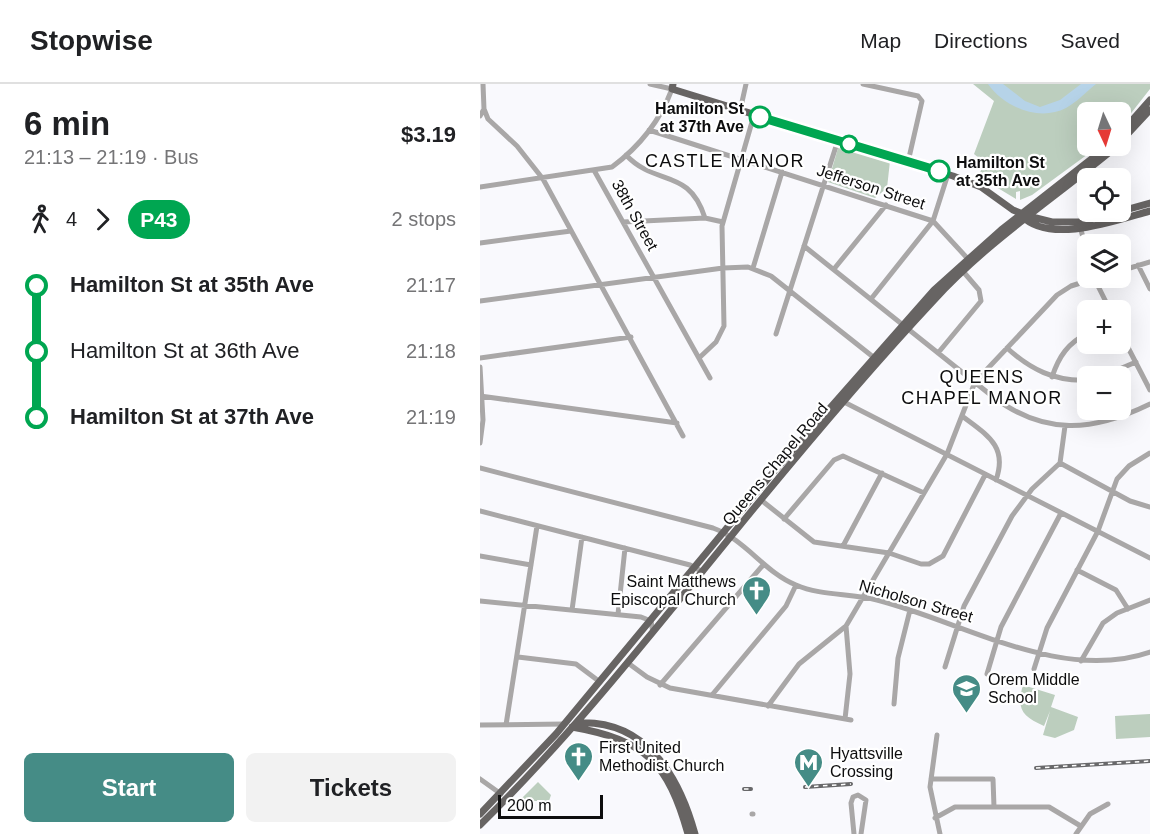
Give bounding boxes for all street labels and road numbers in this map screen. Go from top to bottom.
street label: Jefferson Street [815,162,928,213]
street label: 38th Street [609,177,662,254]
street label: Queens Chapel Road [719,400,831,528]
street label: Nicholson Street [857,577,975,626]

